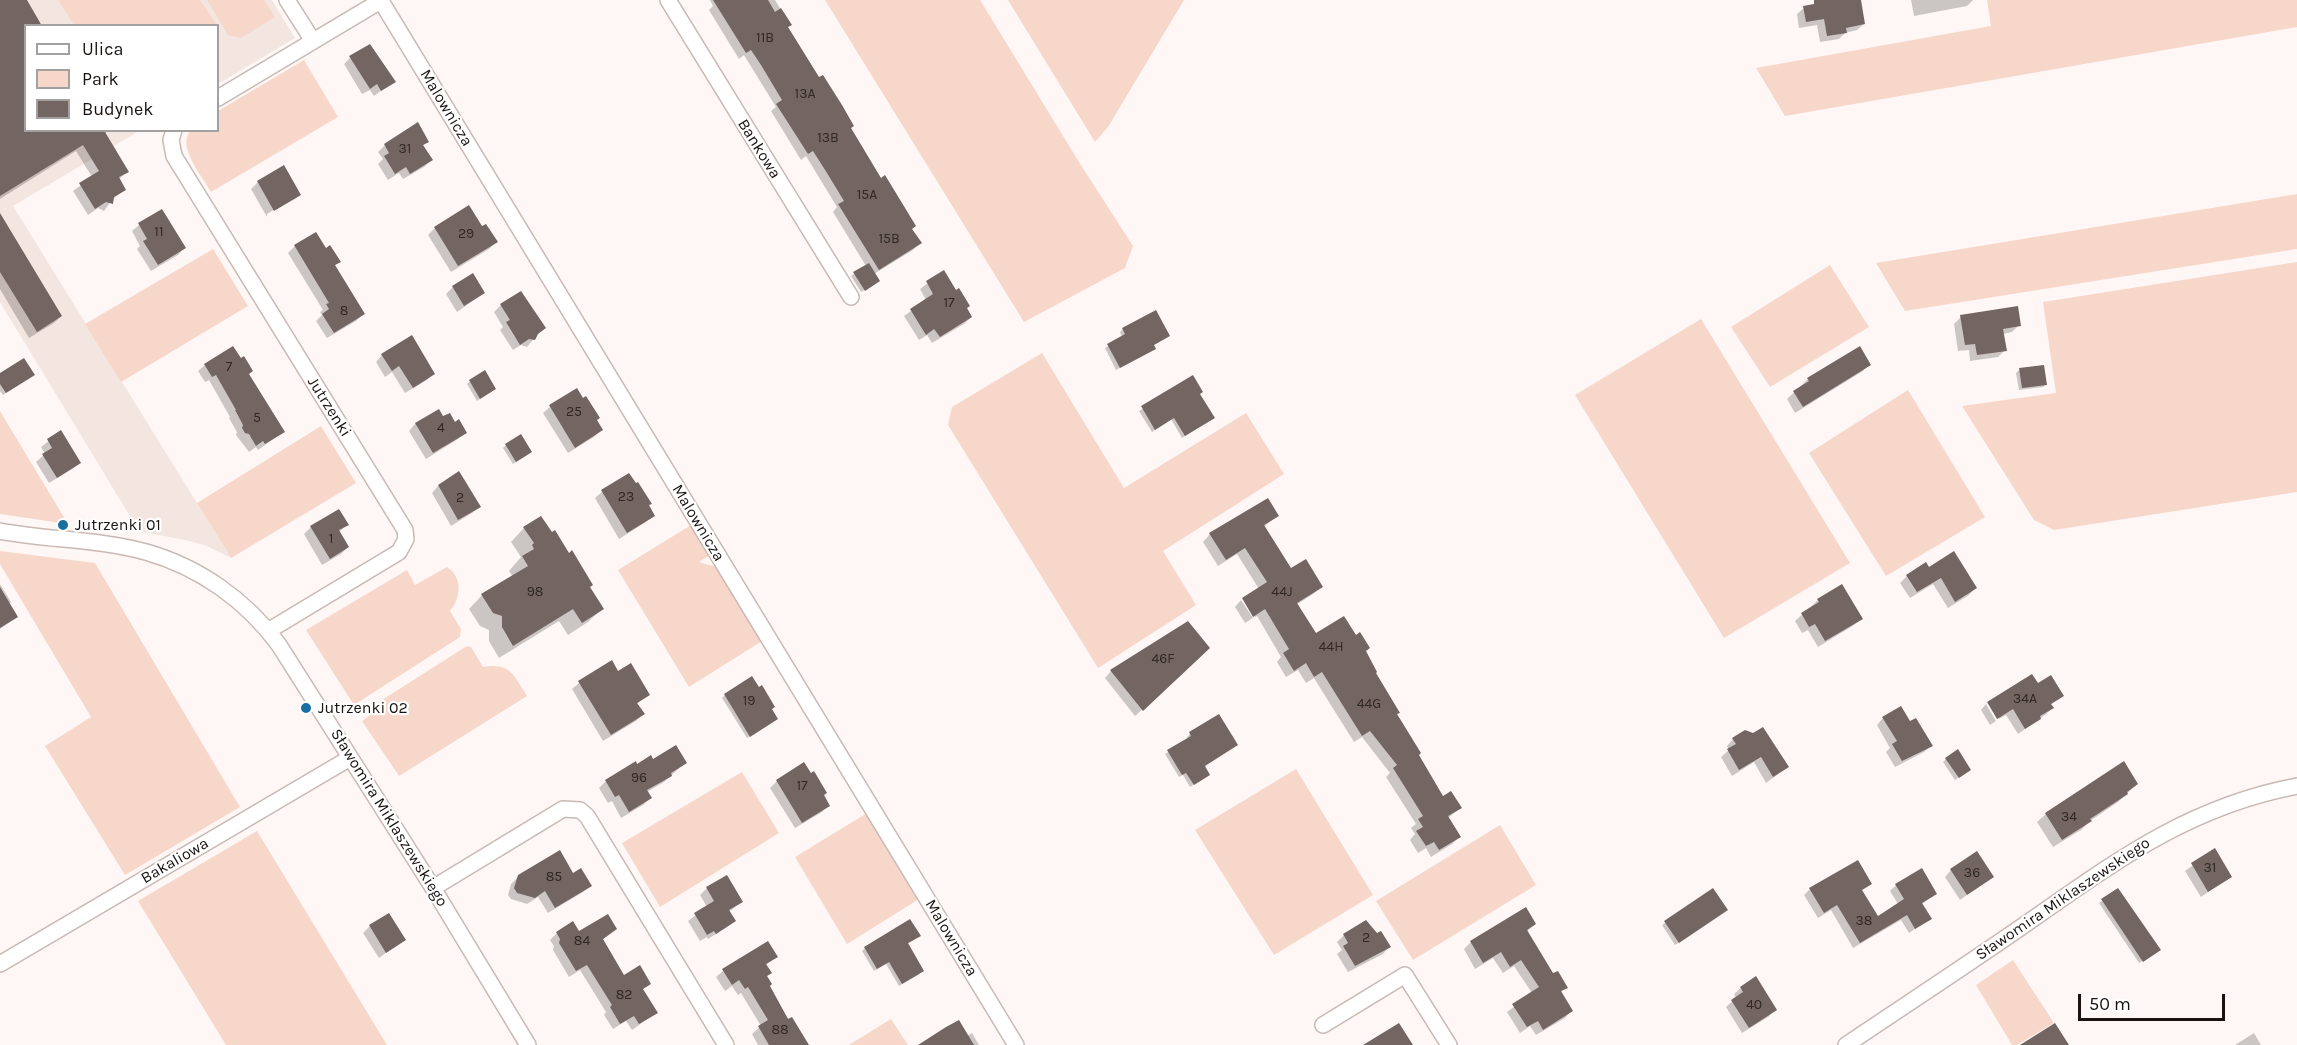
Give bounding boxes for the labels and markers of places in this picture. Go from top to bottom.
place label: Jutrzenki 01 [75,515,161,535]
marker: Jutrzenki 01 [56,518,70,532]
place label: Jutrzenki 02 [318,698,408,718]
marker: Jutrzenki 02 [299,701,313,715]

